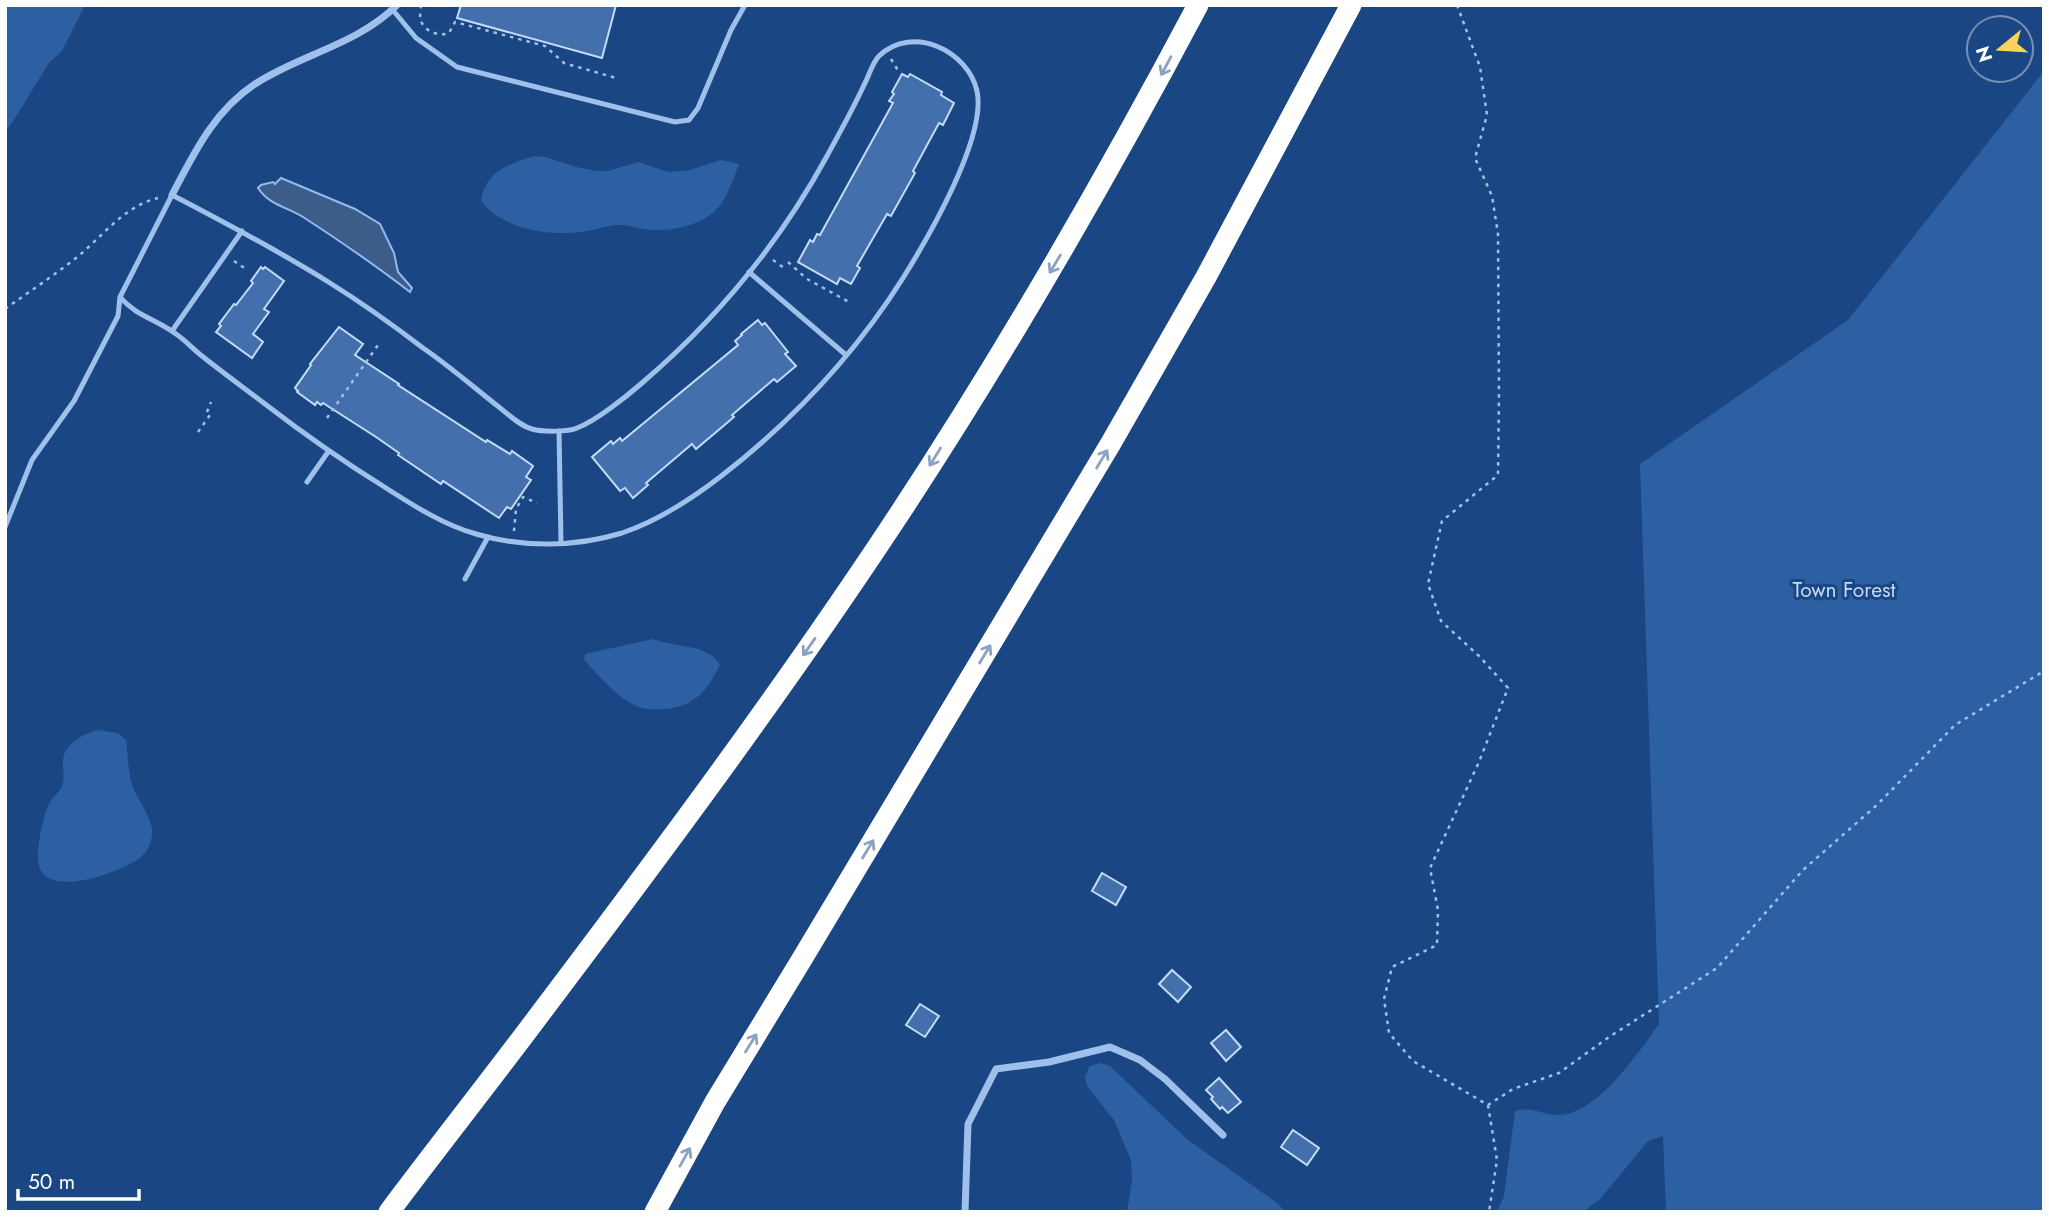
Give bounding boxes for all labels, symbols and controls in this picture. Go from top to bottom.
north arrow [1965,14,2035,84]
text: N [1969,43,1999,65]
one-way arrow [1159,55,1173,75]
one-way arrow [1047,253,1061,273]
one-way arrow [928,447,942,467]
one-way arrow [1095,449,1109,469]
park label: Town Forest [1793,575,1895,605]
one-way arrow [802,637,816,656]
one-way arrow [978,644,992,664]
one-way arrow [862,839,876,859]
one-way arrow [744,1034,758,1054]
one-way arrow [678,1147,692,1167]
scale bar [18,1158,138,1202]
text: 50 m [28,1167,75,1197]

